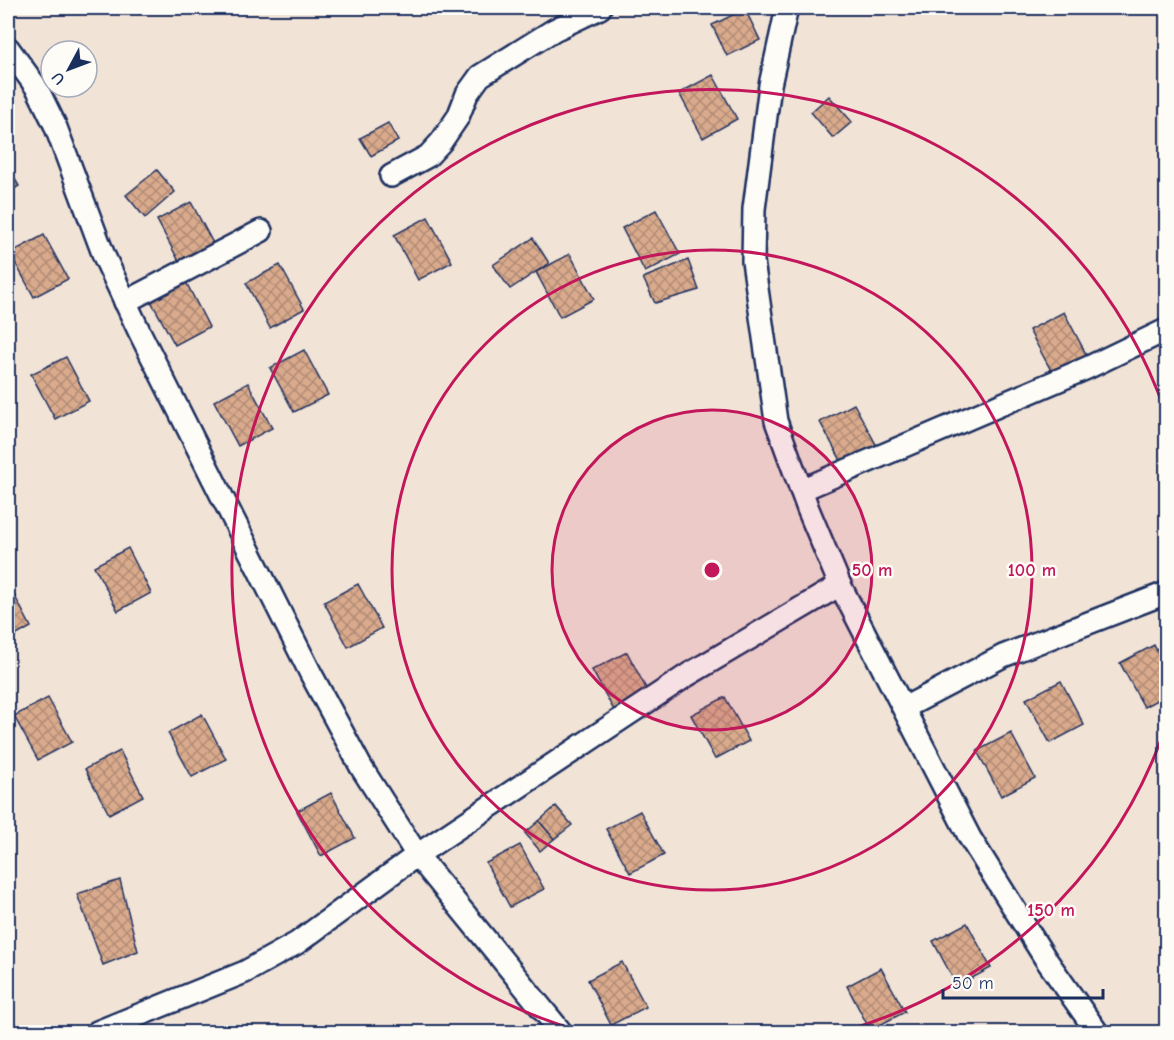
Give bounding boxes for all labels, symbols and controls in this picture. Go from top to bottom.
north arrow [39,39,99,99]
text: U [48,68,69,88]
centre of rings [702,560,722,580]
text: 50 m [852,560,892,581]
text: 100 m [1008,560,1056,581]
text: 150 m [1027,900,1075,921]
scale bar [943,962,1104,1000]
text: 50 m [952,973,994,994]

